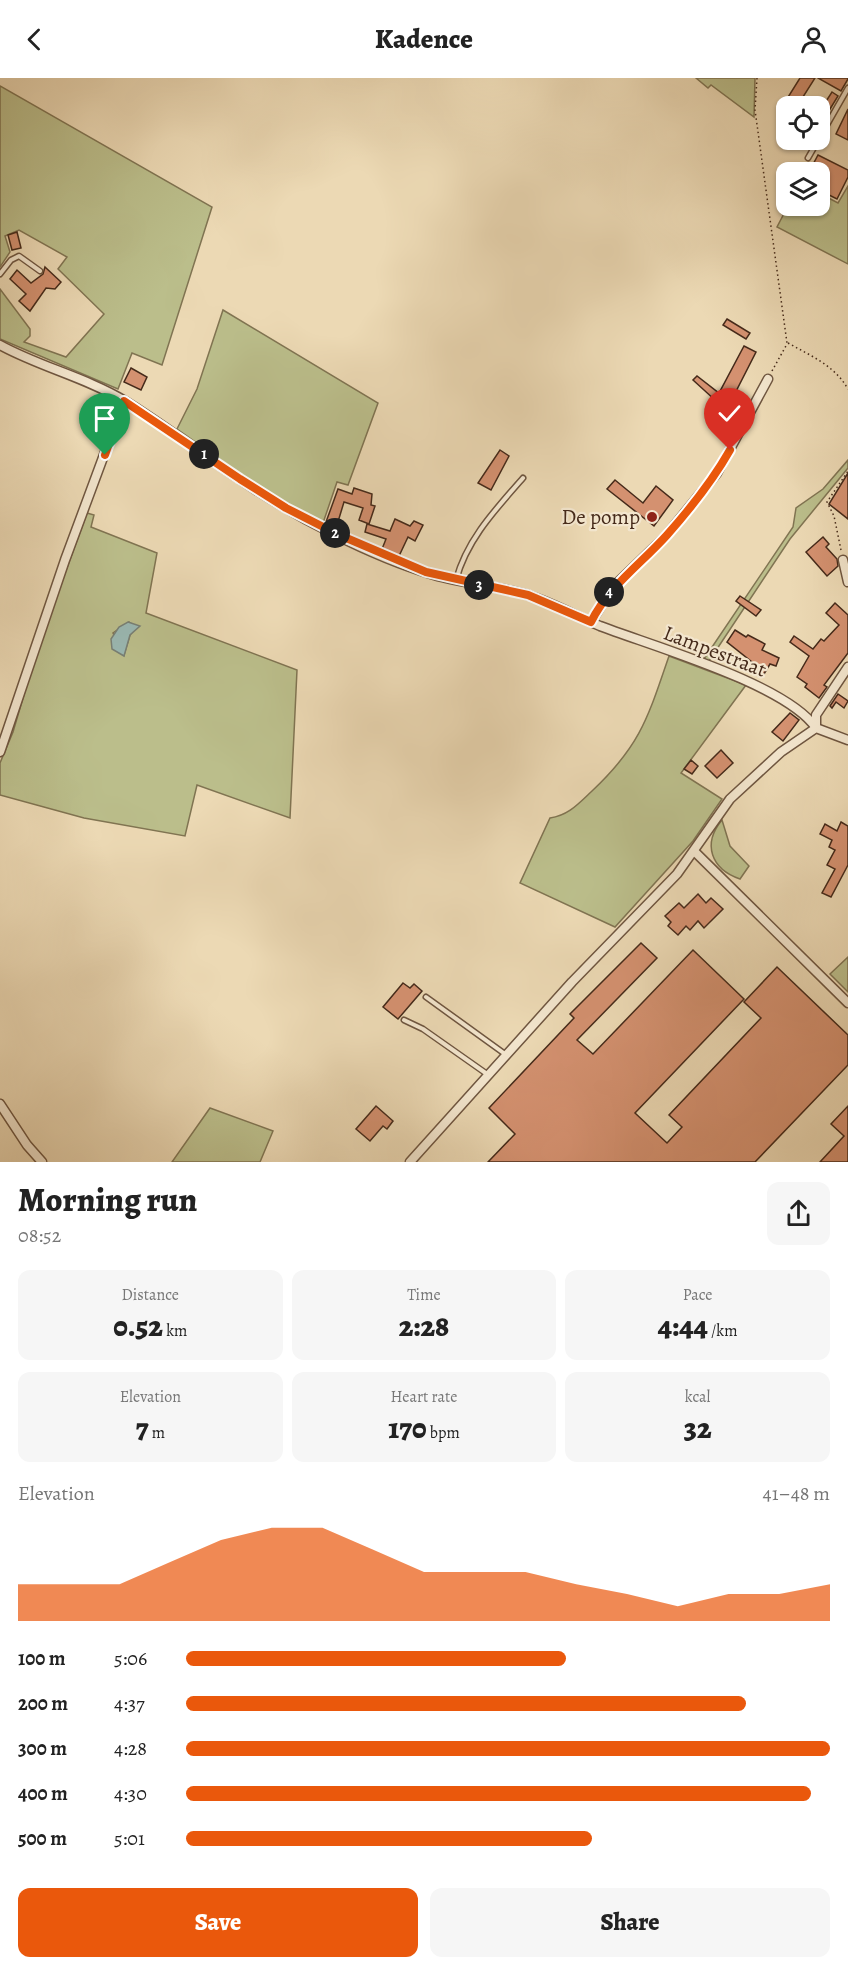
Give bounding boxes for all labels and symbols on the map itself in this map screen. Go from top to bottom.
pin [704,388,755,450]
pin [79,393,130,455]
pin: 1 [189,439,219,469]
place label: De pomp [562,503,640,531]
marker: De pomp [645,510,659,524]
pin: 2 [320,518,350,548]
pin: 3 [464,570,494,600]
pin: 4 [594,577,624,607]
street label: Lampestraat [660,619,771,683]

